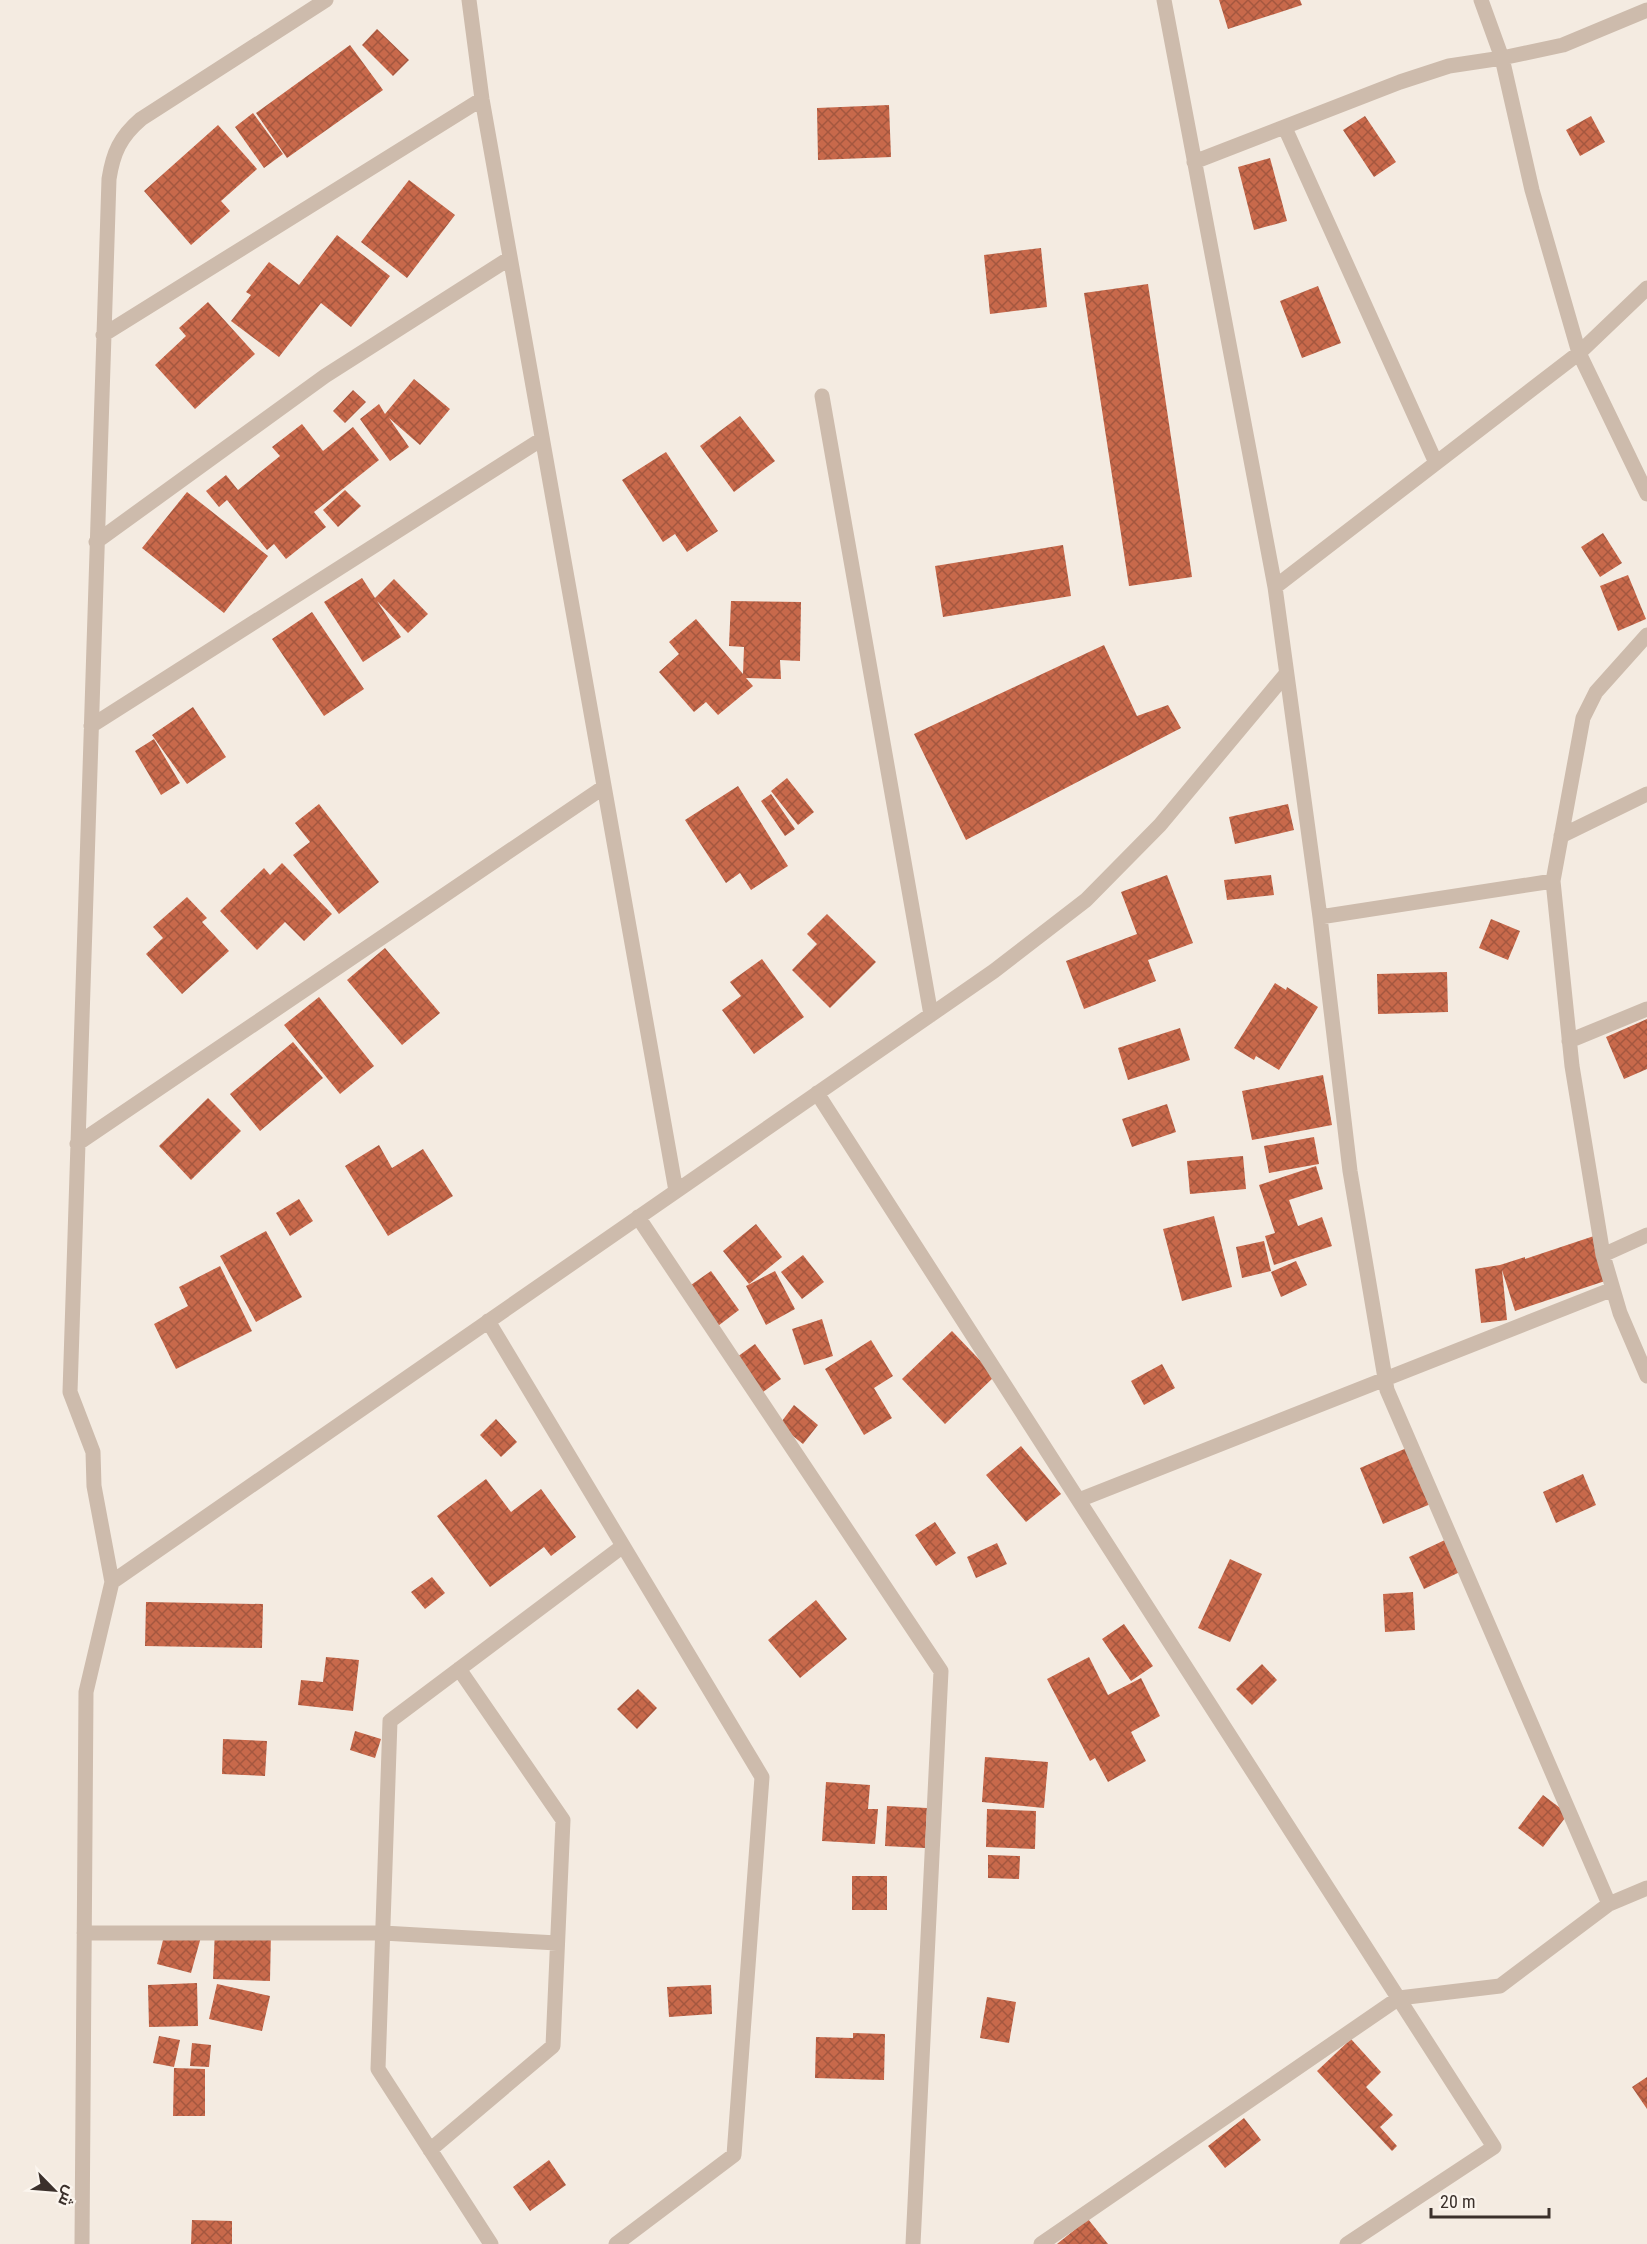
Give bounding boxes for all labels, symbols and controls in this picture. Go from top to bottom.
north arrow [24,2160,84,2220]
scale bar [1431,2181,1550,2219]
text: ش [54,2183,80,2209]
text: 20 m [1440,2191,1475,2212]

